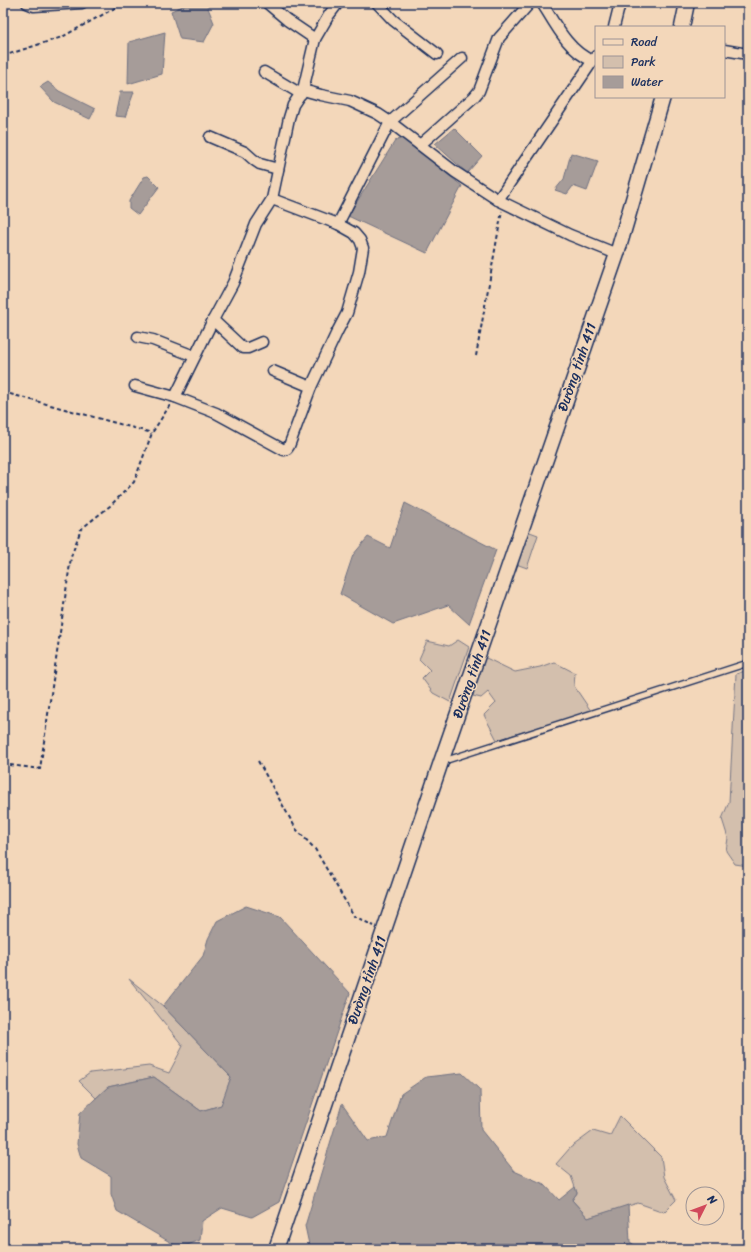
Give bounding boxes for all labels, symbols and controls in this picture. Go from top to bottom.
legend [595,26,725,98]
text: Road [631,31,658,53]
text: Park [631,51,656,73]
text: Water [631,71,664,93]
street label: Đường tỉnh 411 [550,319,604,415]
street label: Đường tỉnh 411 [445,626,499,722]
street label: Đường tỉnh 411 [340,932,394,1028]
north arrow [685,1186,725,1226]
text: N [702,1190,722,1209]

